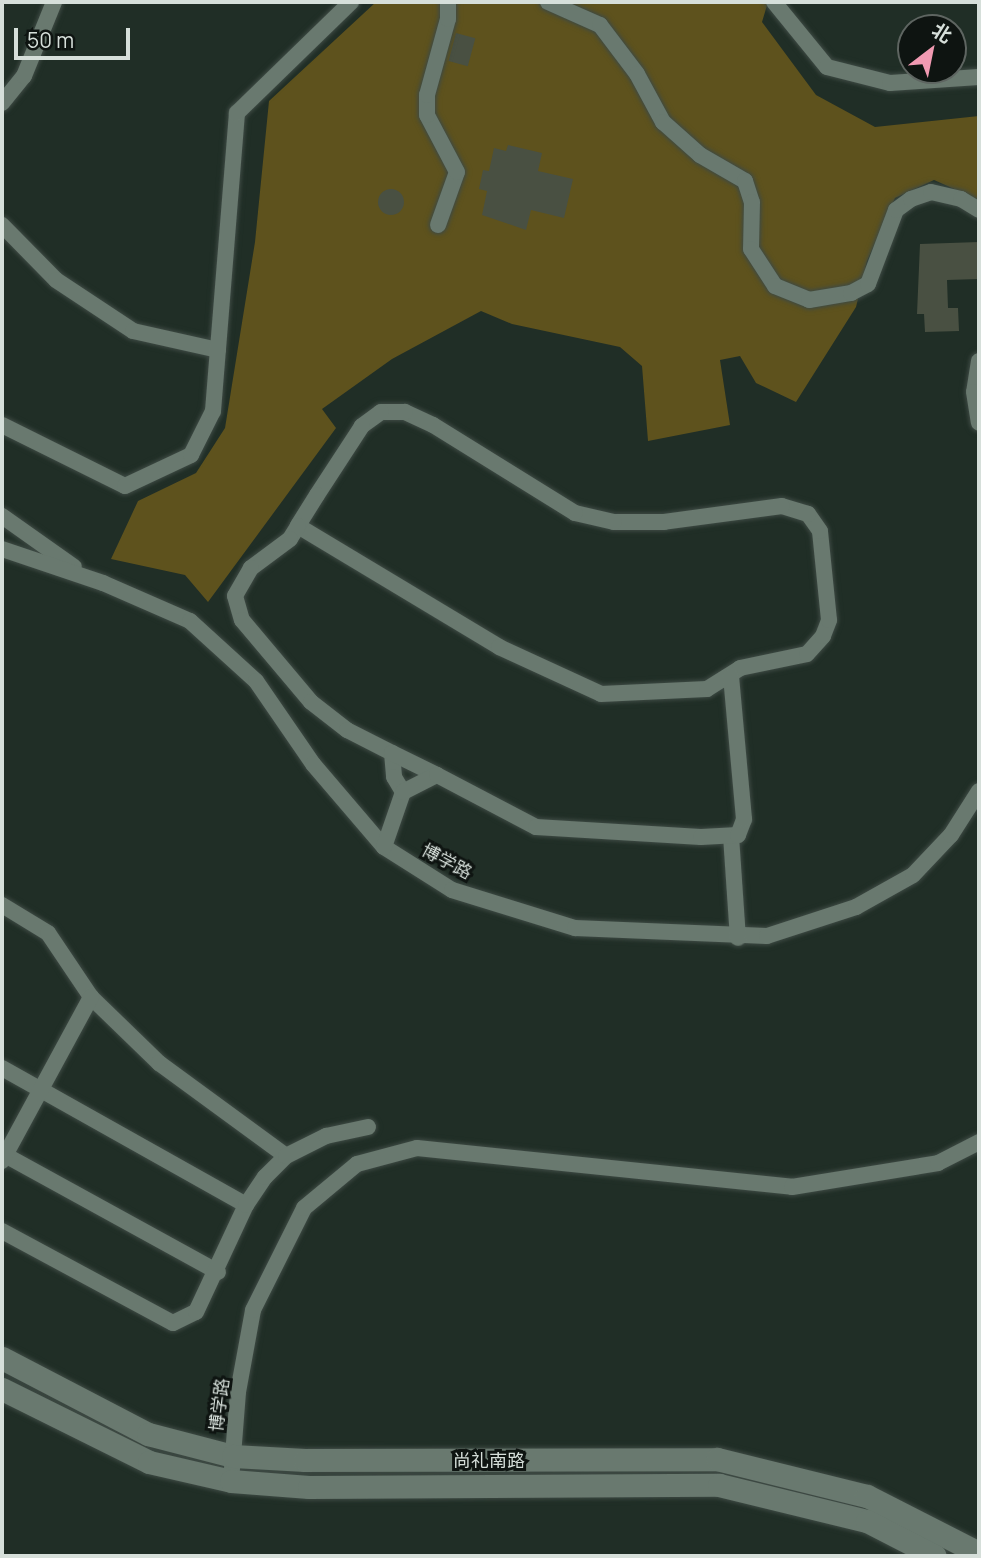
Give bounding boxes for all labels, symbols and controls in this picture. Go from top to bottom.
scale bar [18,14,133,58]
north arrow [897,14,967,84]
text: 北 [927,17,957,49]
text: 50 m [27,26,74,54]
street label: 博学路 [418,839,476,883]
street label: 博学路 [205,1377,233,1433]
street label: 尚礼南路 [453,1449,525,1471]

